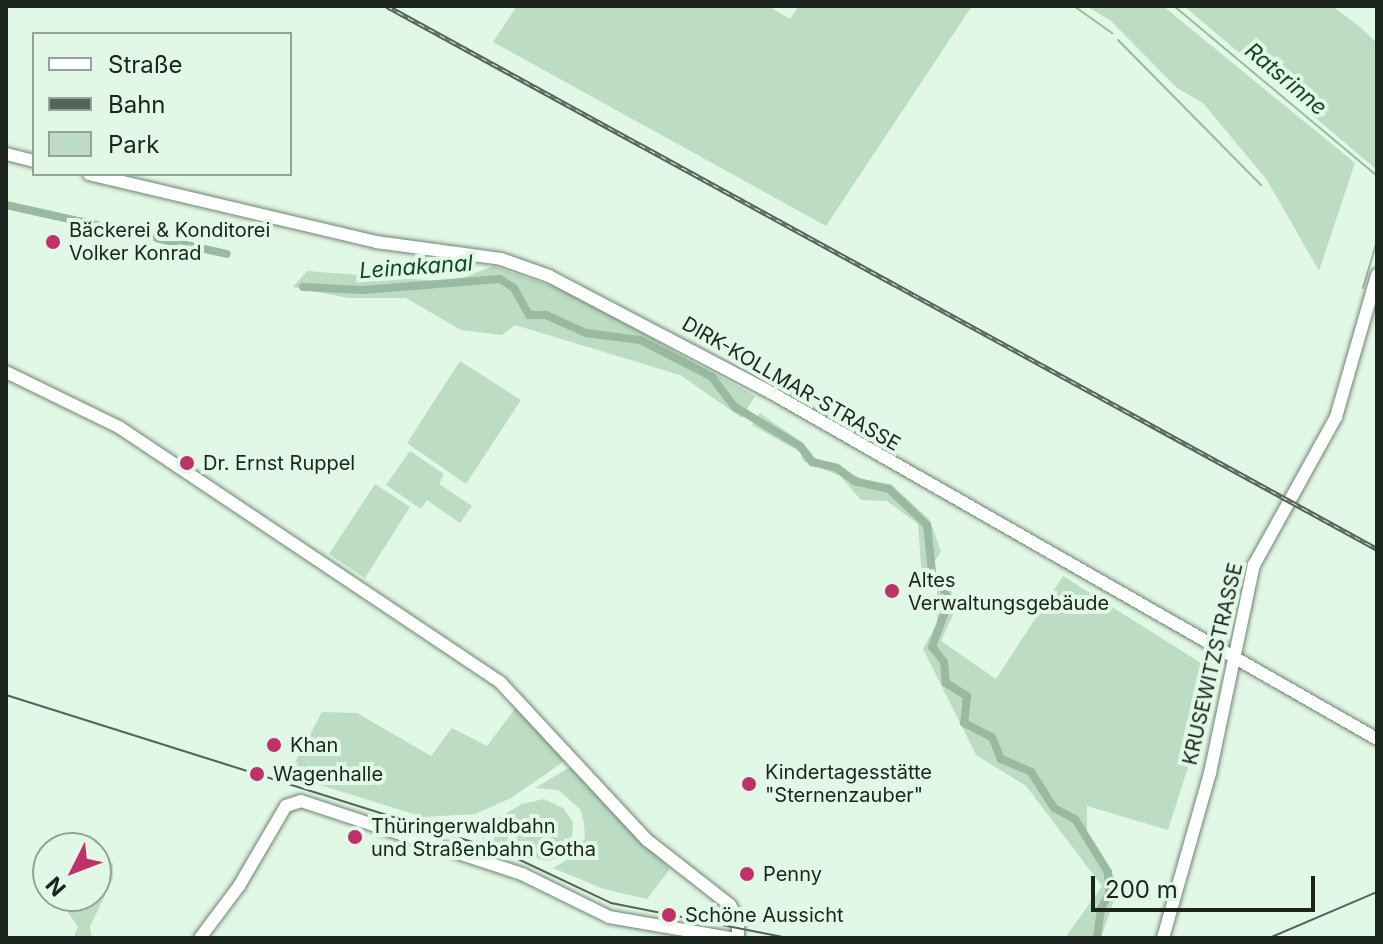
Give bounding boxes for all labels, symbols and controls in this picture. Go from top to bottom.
legend [32,32,292,176]
water label: Ratsrinne [1240,37,1332,121]
text: Straße [108,50,183,79]
text: Bahn [108,90,166,119]
text: Park [108,130,159,159]
place label: Bäckerei & Konditorei Volker Konrad [69,218,270,265]
marker: Bäckerei & Konditorei Volker Konrad [44,233,62,251]
water label: Leinakanal [358,250,474,284]
street label: DIRK-KOLLMAR-STRASSE [678,312,904,456]
place label: Dr. Ernst Ruppel [203,451,355,475]
marker: Dr. Ernst Ruppel [178,454,196,472]
street label: KRUSEWITZSTRASSE [1178,561,1248,767]
place label: Altes Verwaltungsgebäude [908,568,1109,615]
marker: Altes Verwaltungsgebäude [883,582,901,600]
place label: Khan [290,733,338,757]
marker: Khan [265,736,283,754]
place label: Kindertagesstätte "Sternenzauber" [765,760,932,807]
place label: Wagenhalle [273,762,383,786]
marker: Wagenhalle [248,765,266,783]
marker: Kindertagesstätte "Sternenzauber" [740,775,758,793]
place label: Thüringerwaldbahn und Straßenbahn Gotha [371,814,596,861]
marker: Thüringerwaldbahn und Straßenbahn Gotha [346,828,364,846]
north arrow [32,832,112,912]
scale bar [1095,860,1319,910]
place label: Penny [763,862,822,886]
marker: Penny [738,865,756,883]
text: N [40,872,71,902]
text: 200 m [1105,875,1178,904]
place label: Schöne Aussicht [685,903,844,927]
marker: Schöne Aussicht [660,906,678,924]

